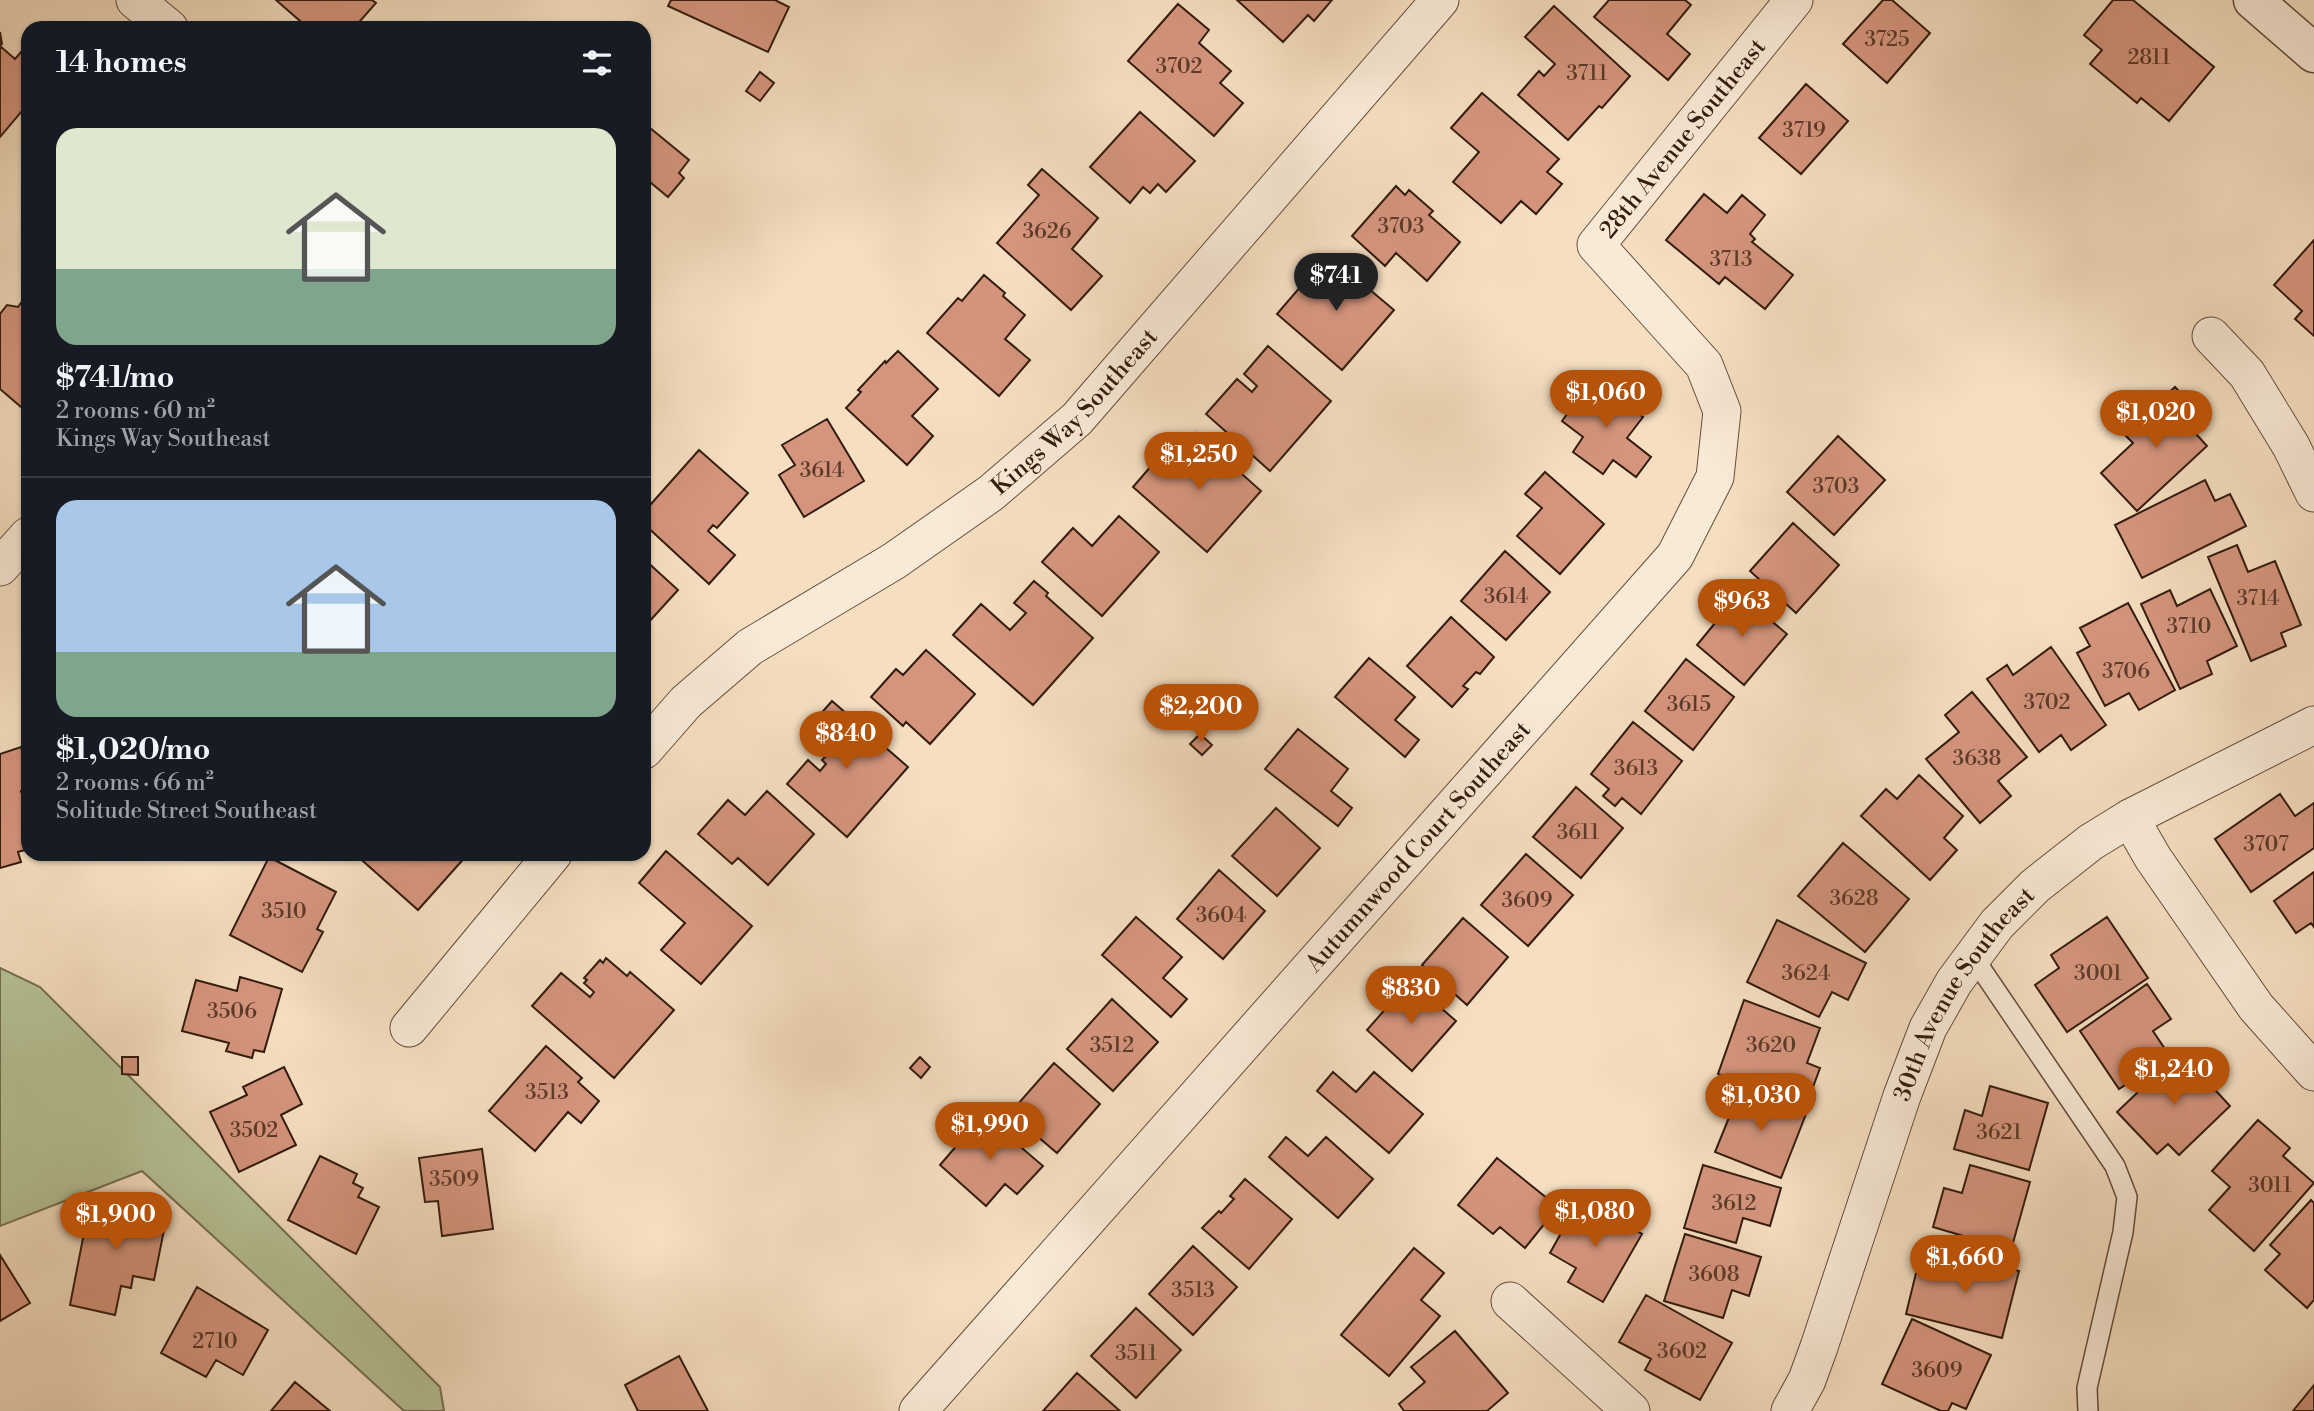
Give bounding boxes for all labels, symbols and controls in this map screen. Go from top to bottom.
house number: 3725 [1864,27,1910,53]
street label: 28th Avenue Southeast [1593,33,1773,245]
text: 14 homes [56,44,187,82]
icon: filters [578,44,616,82]
house number: 2811 [2127,45,2171,71]
house number: 3702 [1156,54,1202,80]
house number: 3711 [1566,61,1608,87]
house number: 3719 [1782,118,1826,144]
icon: home [273,174,399,300]
house number: 3703 [1378,214,1424,240]
house number: 3626 [1022,219,1072,245]
house number: 3713 [1709,247,1753,273]
pin: $741 [1295,254,1377,313]
text: $741 [1310,262,1362,290]
street label: Kings Way Southeast [985,322,1165,502]
text: $741/mo [56,359,174,397]
pin: $1,060 [1549,370,1663,430]
text: $1,060 [1566,379,1646,407]
pin: $1,020 [2099,391,2213,450]
text: 2 rooms · 60 m² [56,397,215,425]
text: $1,020 [2116,399,2196,427]
text: Kings Way Southeast [56,425,271,453]
pin: $1,250 [1142,433,1256,492]
text: $1,250 [1160,441,1238,469]
house number: 3614 [800,458,844,484]
house number: 3703 [1813,474,1859,500]
icon: home [273,546,399,672]
pin: $963 [1701,580,1783,639]
house number: 3614 [1484,584,1528,610]
house number: 3714 [2236,586,2280,612]
text: $963 [1714,588,1770,616]
house number: 3710 [2167,614,2211,640]
house number: 3706 [2102,659,2150,685]
pin: $2,200 [1144,684,1258,744]
house number: 3702 [2024,690,2070,716]
house number: 3615 [1667,692,1711,718]
text: $2,200 [1160,693,1242,721]
pin: $840 [805,712,887,771]
street label: Autumnwood Court Southeast [1299,715,1538,980]
text: $840 [816,720,876,748]
text: $1,020/mo [56,731,211,769]
house number: 3638 [1953,746,2001,772]
house number: 3613 [1614,756,1658,782]
text: 2 rooms · 66 m² [56,769,214,797]
text: Solitude Street Southeast [56,797,317,825]
house number: 3611 [1557,820,1599,846]
house number: 3707 [2243,832,2289,858]
street label: 30th Avenue Southeast [1887,881,2042,1106]
house number: 3628 [1829,886,1879,912]
house number: 3609 [1502,888,1552,914]
house number: 3510 [261,899,307,925]
house number: 3604 [1196,903,1246,929]
house number: 3624 [1782,961,1830,987]
house number: 3001 [2074,961,2122,987]
pin: $830 [1370,967,1452,1026]
text: $830 [1382,975,1440,1003]
house number: 3506 [207,999,257,1025]
house number: 3512 [1090,1033,1134,1059]
house number: 3620 [1746,1033,1796,1059]
pin: $1,240 [2117,1048,2231,1107]
text: $1,240 [2135,1056,2213,1084]
pin: $1,030 [1704,1074,1818,1133]
house number: 3513 [525,1080,569,1106]
text: $1,030 [1721,1082,1801,1110]
pin: $1,990 [933,1102,1047,1162]
text: $1,990 [951,1111,1029,1139]
house number: 3502 [230,1118,278,1144]
house number: 3621 [1976,1120,2022,1146]
house number: 3509 [429,1167,479,1193]
house number: 3011 [2248,1173,2292,1199]
pin: $1,080 [1538,1190,1652,1249]
house number: 3612 [1711,1191,1757,1217]
pin: $1,900 [59,1192,173,1252]
text: $1,080 [1555,1198,1635,1226]
text: $1,900 [76,1201,156,1229]
pin: $1,660 [1908,1236,2022,1295]
text: $1,660 [1926,1244,2004,1272]
house number: 3608 [1688,1262,1740,1288]
house number: 3513 [1171,1278,1215,1304]
house number: 2710 [192,1329,238,1355]
house number: 3602 [1657,1339,1707,1365]
house number: 3511 [1115,1341,1157,1367]
house number: 3609 [1912,1358,1962,1384]

